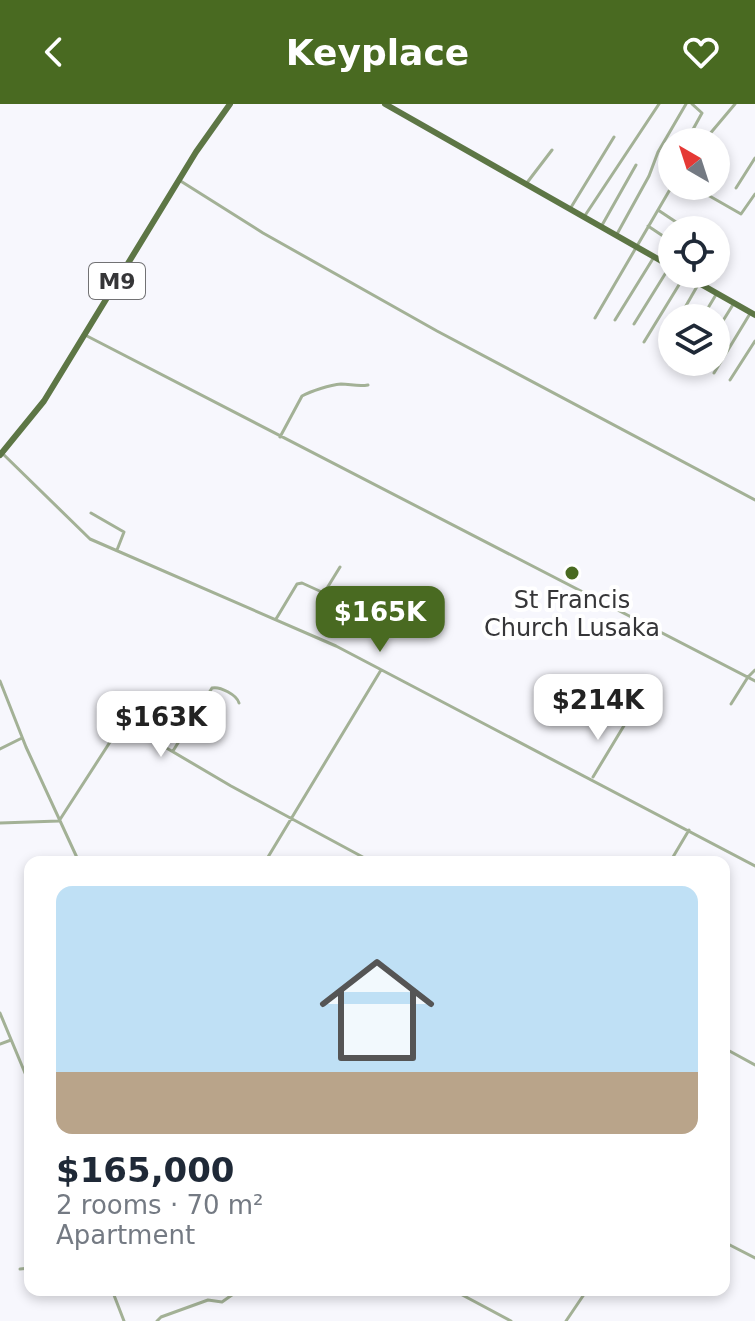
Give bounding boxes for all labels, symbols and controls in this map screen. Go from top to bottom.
icon: back [32,30,76,74]
icon: heart [679,30,723,74]
text: Keyplace [286,32,469,73]
north arrow [658,128,730,200]
map controls [658,128,730,376]
button: locate [658,216,730,288]
road number: M9 [89,263,145,299]
button: layers [658,304,730,376]
marker: St Francis Church Lusaka [563,564,581,582]
pin: $165K [324,586,436,654]
place label: St Francis Church Lusaka [484,586,660,642]
text: $165K [334,597,426,627]
pin: $214K [542,674,654,742]
text: $214K [552,685,644,715]
pin: $163K [105,691,217,759]
text: $163K [115,702,207,732]
icon: home [305,938,449,1082]
text: $165,000 [56,1150,235,1190]
text: 2 rooms · 70 m² [56,1190,264,1220]
text: Apartment [56,1220,195,1250]

